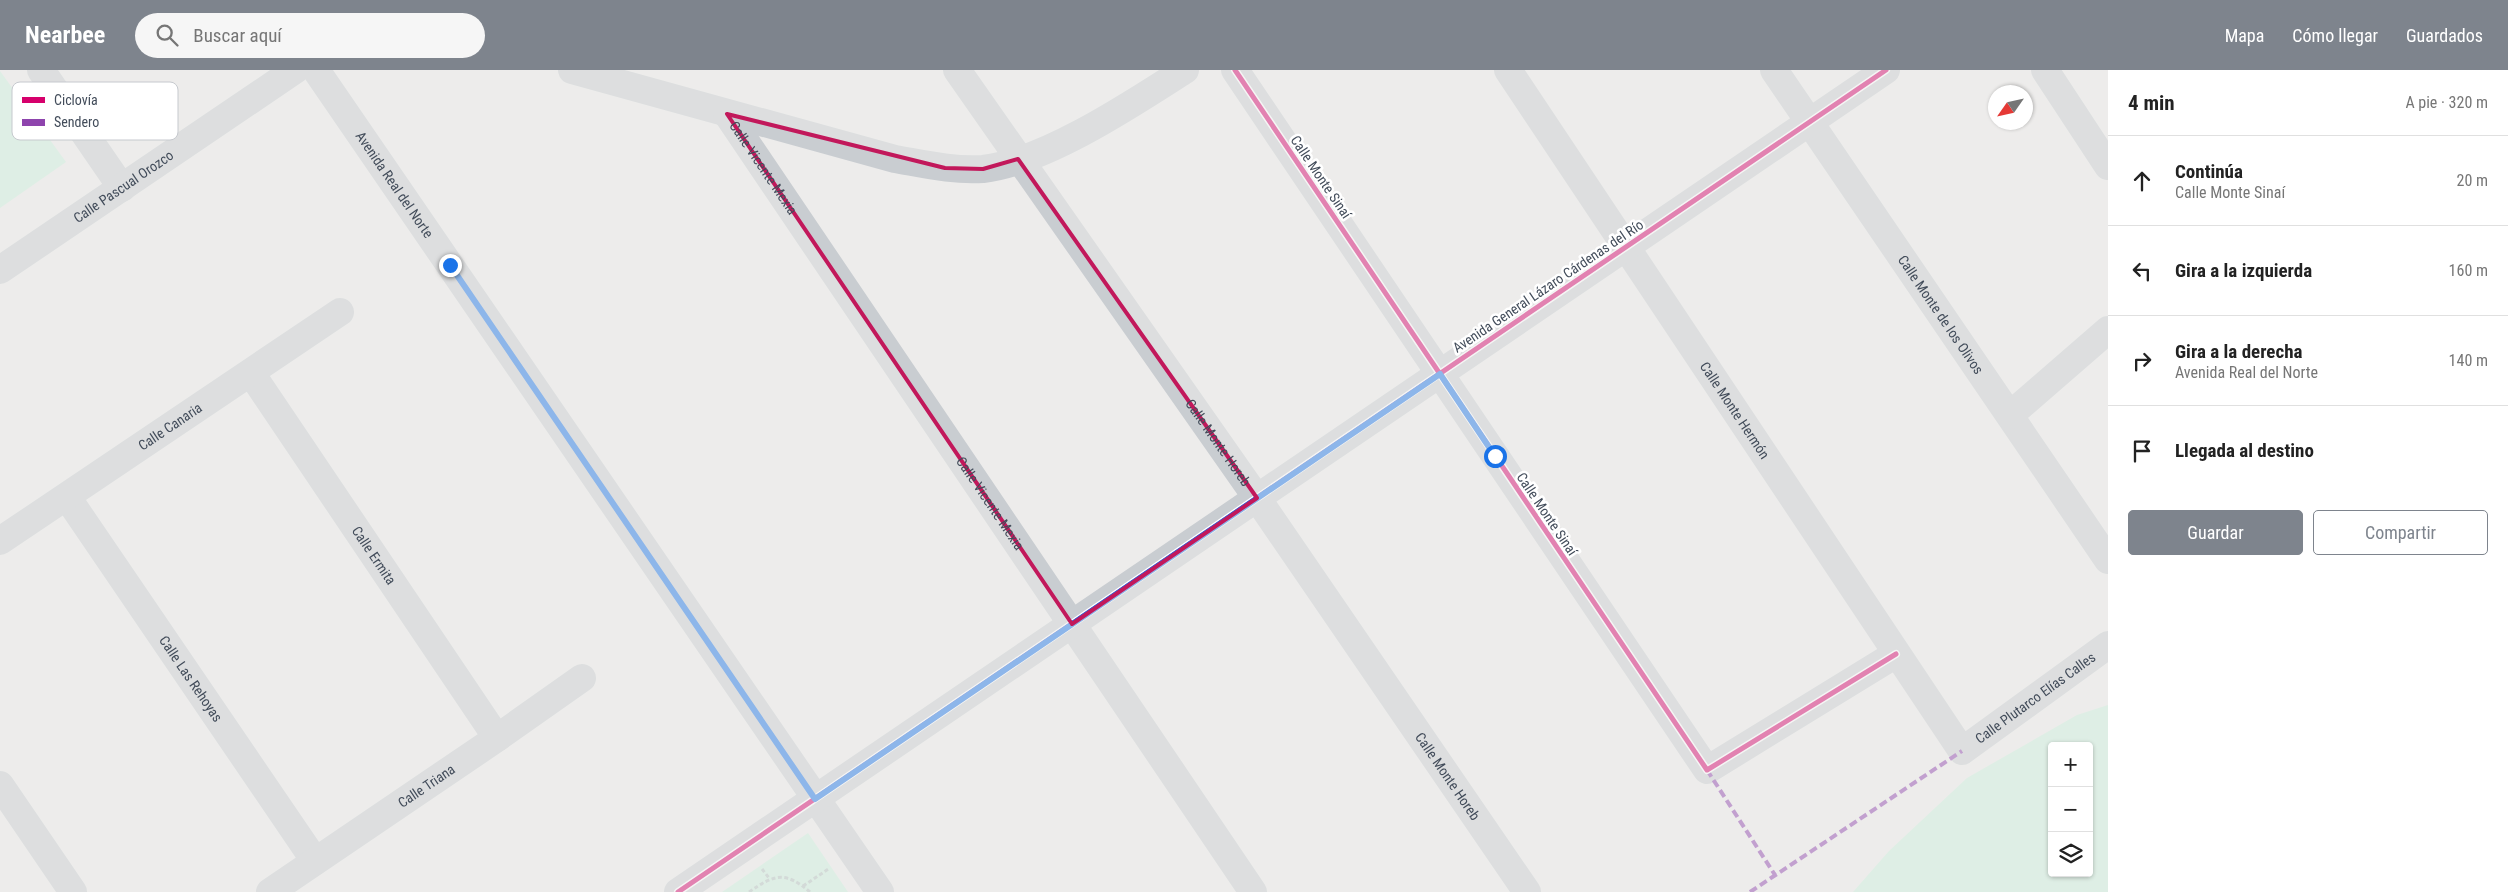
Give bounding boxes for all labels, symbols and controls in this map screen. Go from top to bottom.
search box [135,13,485,58]
text: Nearbee [25,21,105,49]
icon: search [153,21,181,49]
text: Buscar aquí [193,24,282,47]
text: Mapa [2225,25,2264,46]
text: Cómo llegar [2292,25,2378,46]
text: Guardados [2406,25,2483,46]
legend [12,82,178,140]
north arrow [1988,85,2033,130]
text: 4 min [2128,91,2175,115]
text: Ciclovía [54,92,98,108]
text: A pie · 320 m [2405,93,2488,112]
text: Sendero [54,114,99,130]
street label: Calle Vicente Mexia [726,118,801,217]
street label: Avenida Real del Norte [353,128,437,241]
street label: Calle Monte Sinaí [1287,133,1355,222]
street label: Calle Pascual Orozco [70,147,176,226]
text: Continúa [2175,160,2243,183]
icon: ahead [2128,167,2156,195]
text: 20 m [2456,171,2488,190]
text: Calle Monte Sinaí [2175,183,2285,202]
street label: Avenida General Lázaro Cárdenas del Río [1450,216,1646,356]
street label: Calle Monte de los Olivos [1895,252,1987,377]
route end [439,254,462,277]
icon: left [2128,257,2156,285]
text: Gira a la izquierda [2175,259,2312,282]
text: 160 m [2449,261,2488,280]
text: Gira a la derecha [2175,340,2302,363]
icon: right [2128,347,2156,375]
text: 140 m [2449,351,2488,370]
street label: Calle Monte Hermón [1697,359,1773,462]
text: Avenida Real del Norte [2175,363,2318,382]
street label: Calle Monte Horeb [1182,396,1254,489]
street label: Calle Canaria [135,399,205,454]
icon: arrive [2128,437,2156,465]
text: Llegada al destino [2175,439,2314,462]
route start [1484,445,1507,468]
street label: Calle Vicente Mexia [953,454,1027,553]
street label: Calle Monte Sinaí [1513,470,1581,559]
button: Guardar [2128,510,2303,555]
button: Compartir [2313,510,2488,555]
street label: Calle Ermita [349,523,399,588]
street label: Calle Las Rehoyas [156,633,226,725]
street label: Calle Plutarco Elías Calles [1972,649,2098,747]
street label: Calle Monte Horeb [1412,729,1483,823]
map controls [2048,742,2093,877]
button: + [2048,742,2093,787]
street label: Calle Triana [395,761,458,811]
button: − [2048,787,2093,832]
button: layers [2048,832,2093,877]

